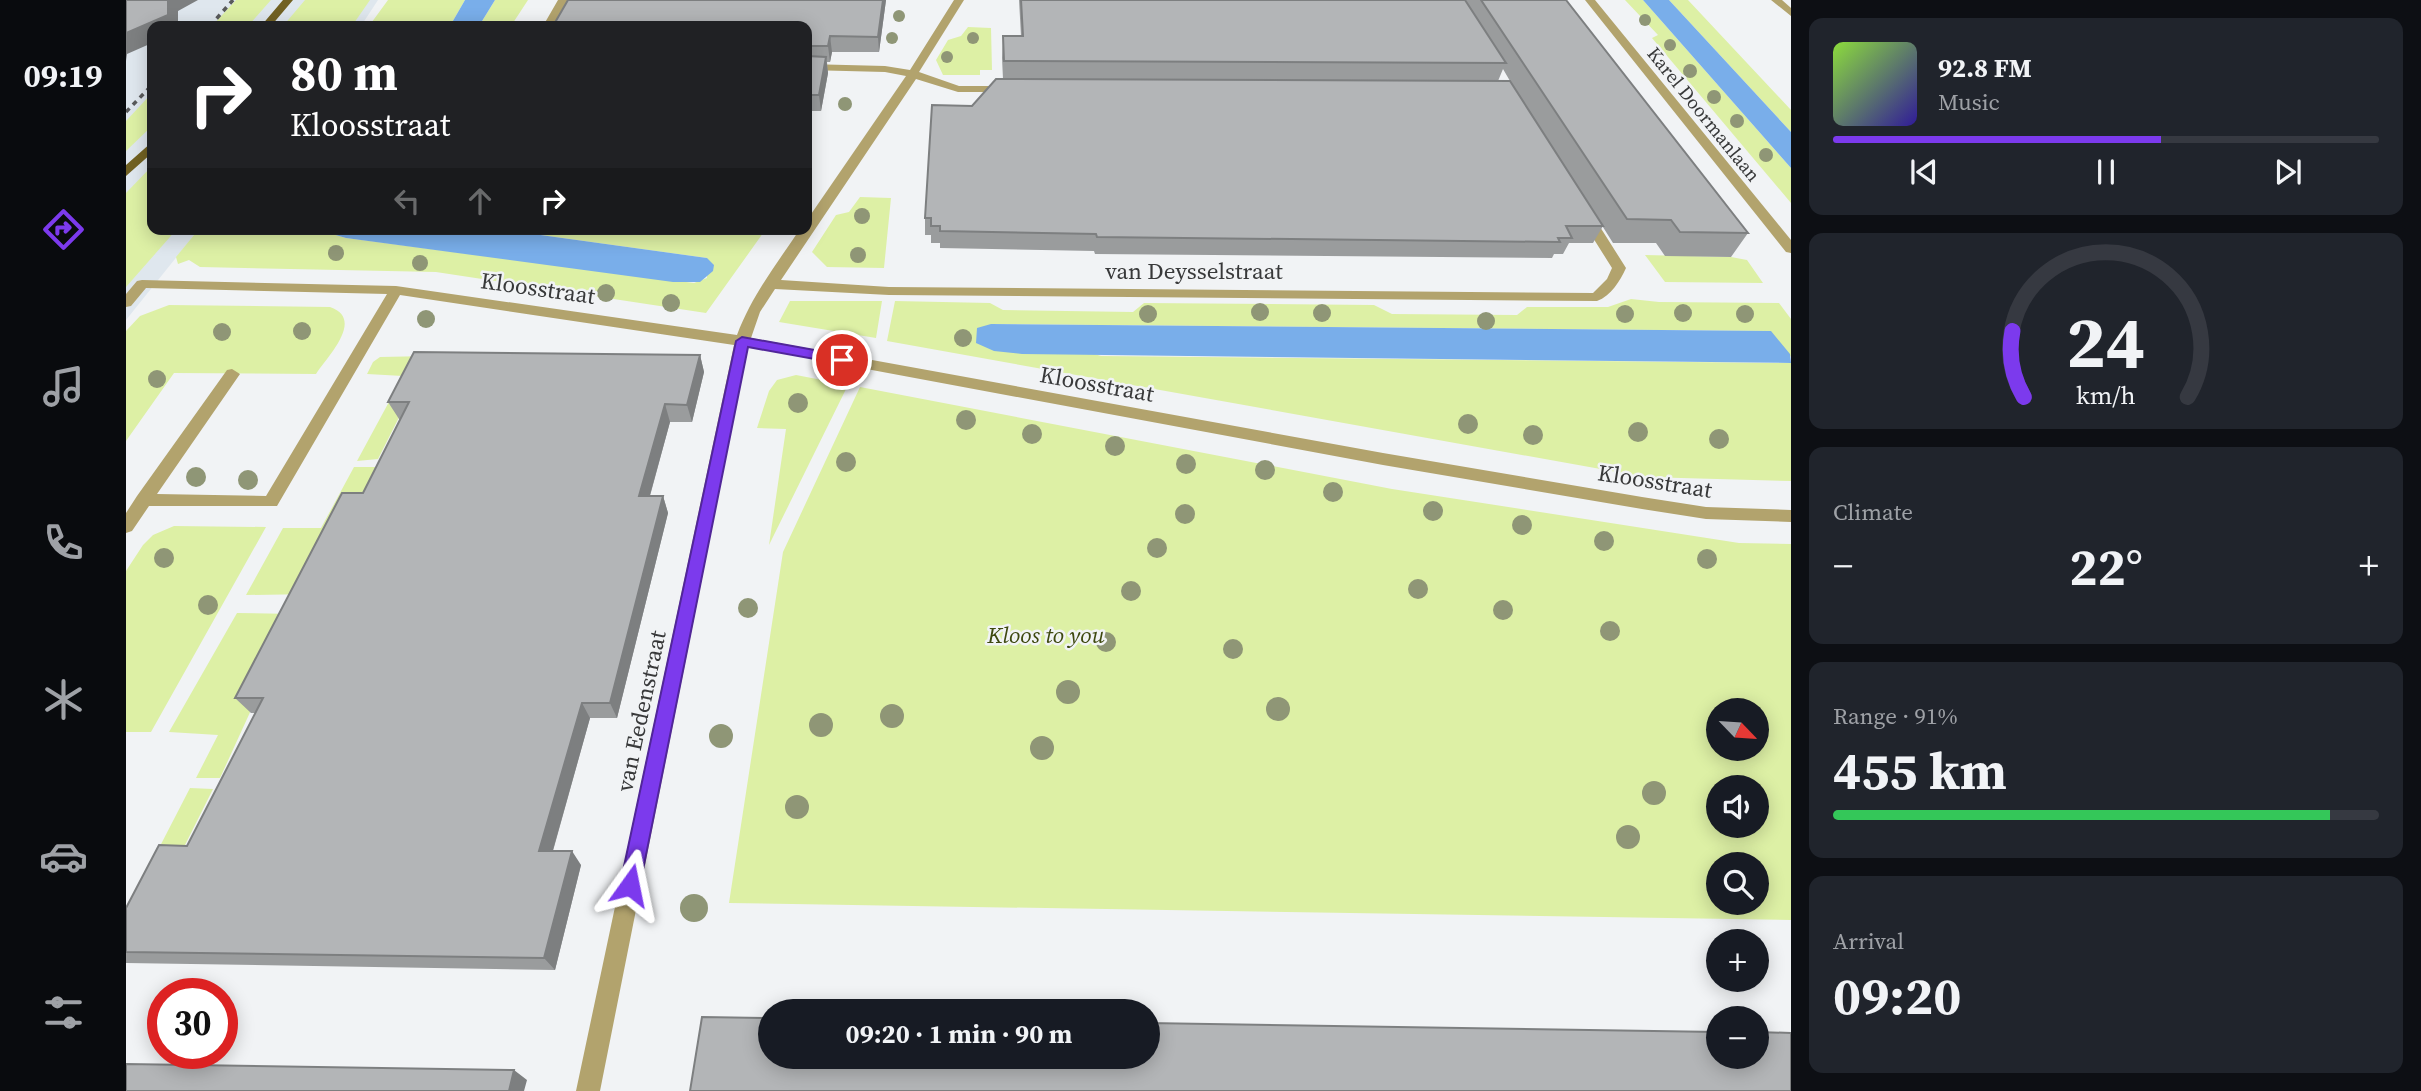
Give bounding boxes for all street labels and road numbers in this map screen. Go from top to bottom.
street label: Karel Doormanlaan [1642,41,1766,187]
street label: van Deysselstraat [1105,255,1283,287]
street label: Kloosstraat [479,264,598,312]
street label: Kloosstraat [1037,358,1157,410]
street label: Kloosstraat [1596,456,1715,506]
street label: van Eedenstraat [608,627,674,795]

